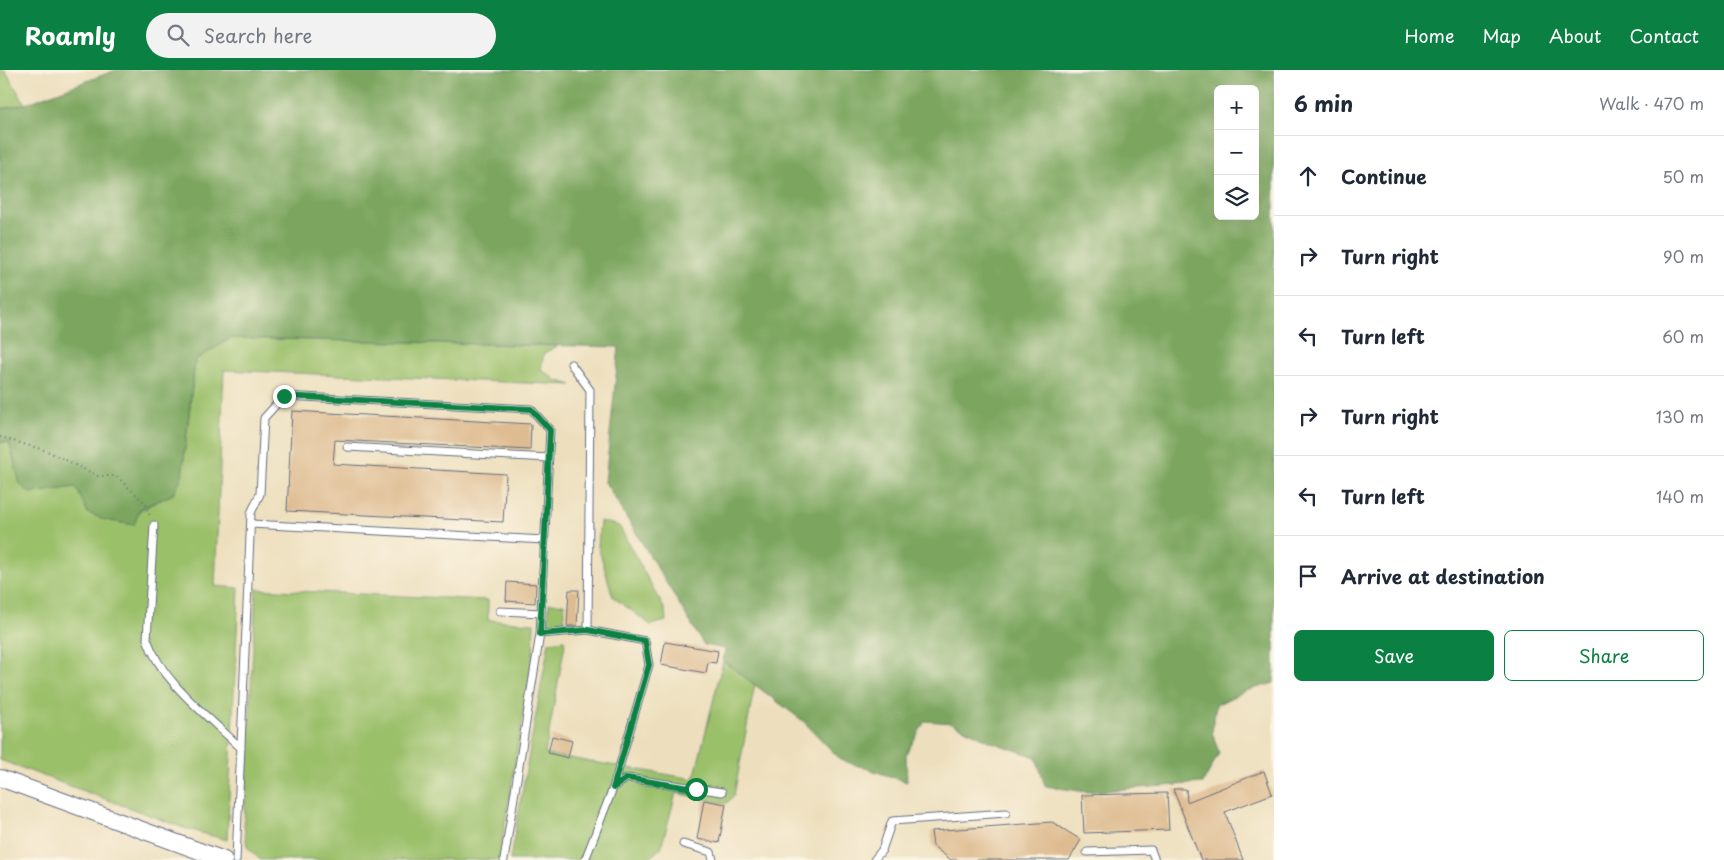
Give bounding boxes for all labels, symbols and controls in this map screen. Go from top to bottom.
search box [146,13,496,58]
text: Roamly [25,17,116,53]
icon: search [164,21,192,49]
text: Search here [204,21,312,49]
text: Home [1404,22,1454,49]
text: Map [1482,22,1521,49]
text: About [1549,22,1601,49]
text: Contact [1629,22,1699,49]
map controls [1214,85,1259,220]
button: + [1214,85,1259,130]
text: 6 min [1294,87,1353,119]
text: Walk · 470 m [1599,91,1704,115]
button: − [1214,130,1259,175]
icon: ahead [1294,162,1322,190]
text: Continue [1341,162,1427,190]
text: 50 m [1663,164,1704,188]
button: layers [1214,175,1259,220]
icon: right [1294,242,1322,270]
text: Turn right [1341,242,1439,270]
text: 90 m [1663,244,1704,268]
icon: left [1294,322,1322,350]
text: Turn left [1341,322,1425,350]
text: 60 m [1662,324,1704,348]
route end [273,385,296,408]
icon: right [1294,402,1322,430]
text: Turn right [1341,402,1439,430]
text: 130 m [1656,404,1704,428]
icon: left [1294,482,1322,510]
text: Turn left [1341,482,1425,510]
text: 140 m [1656,484,1704,508]
icon: arrive [1294,562,1322,590]
text: Arrive at destination [1341,562,1545,590]
button: Save [1294,630,1494,681]
button: Share [1504,630,1704,681]
route start [685,778,708,801]

